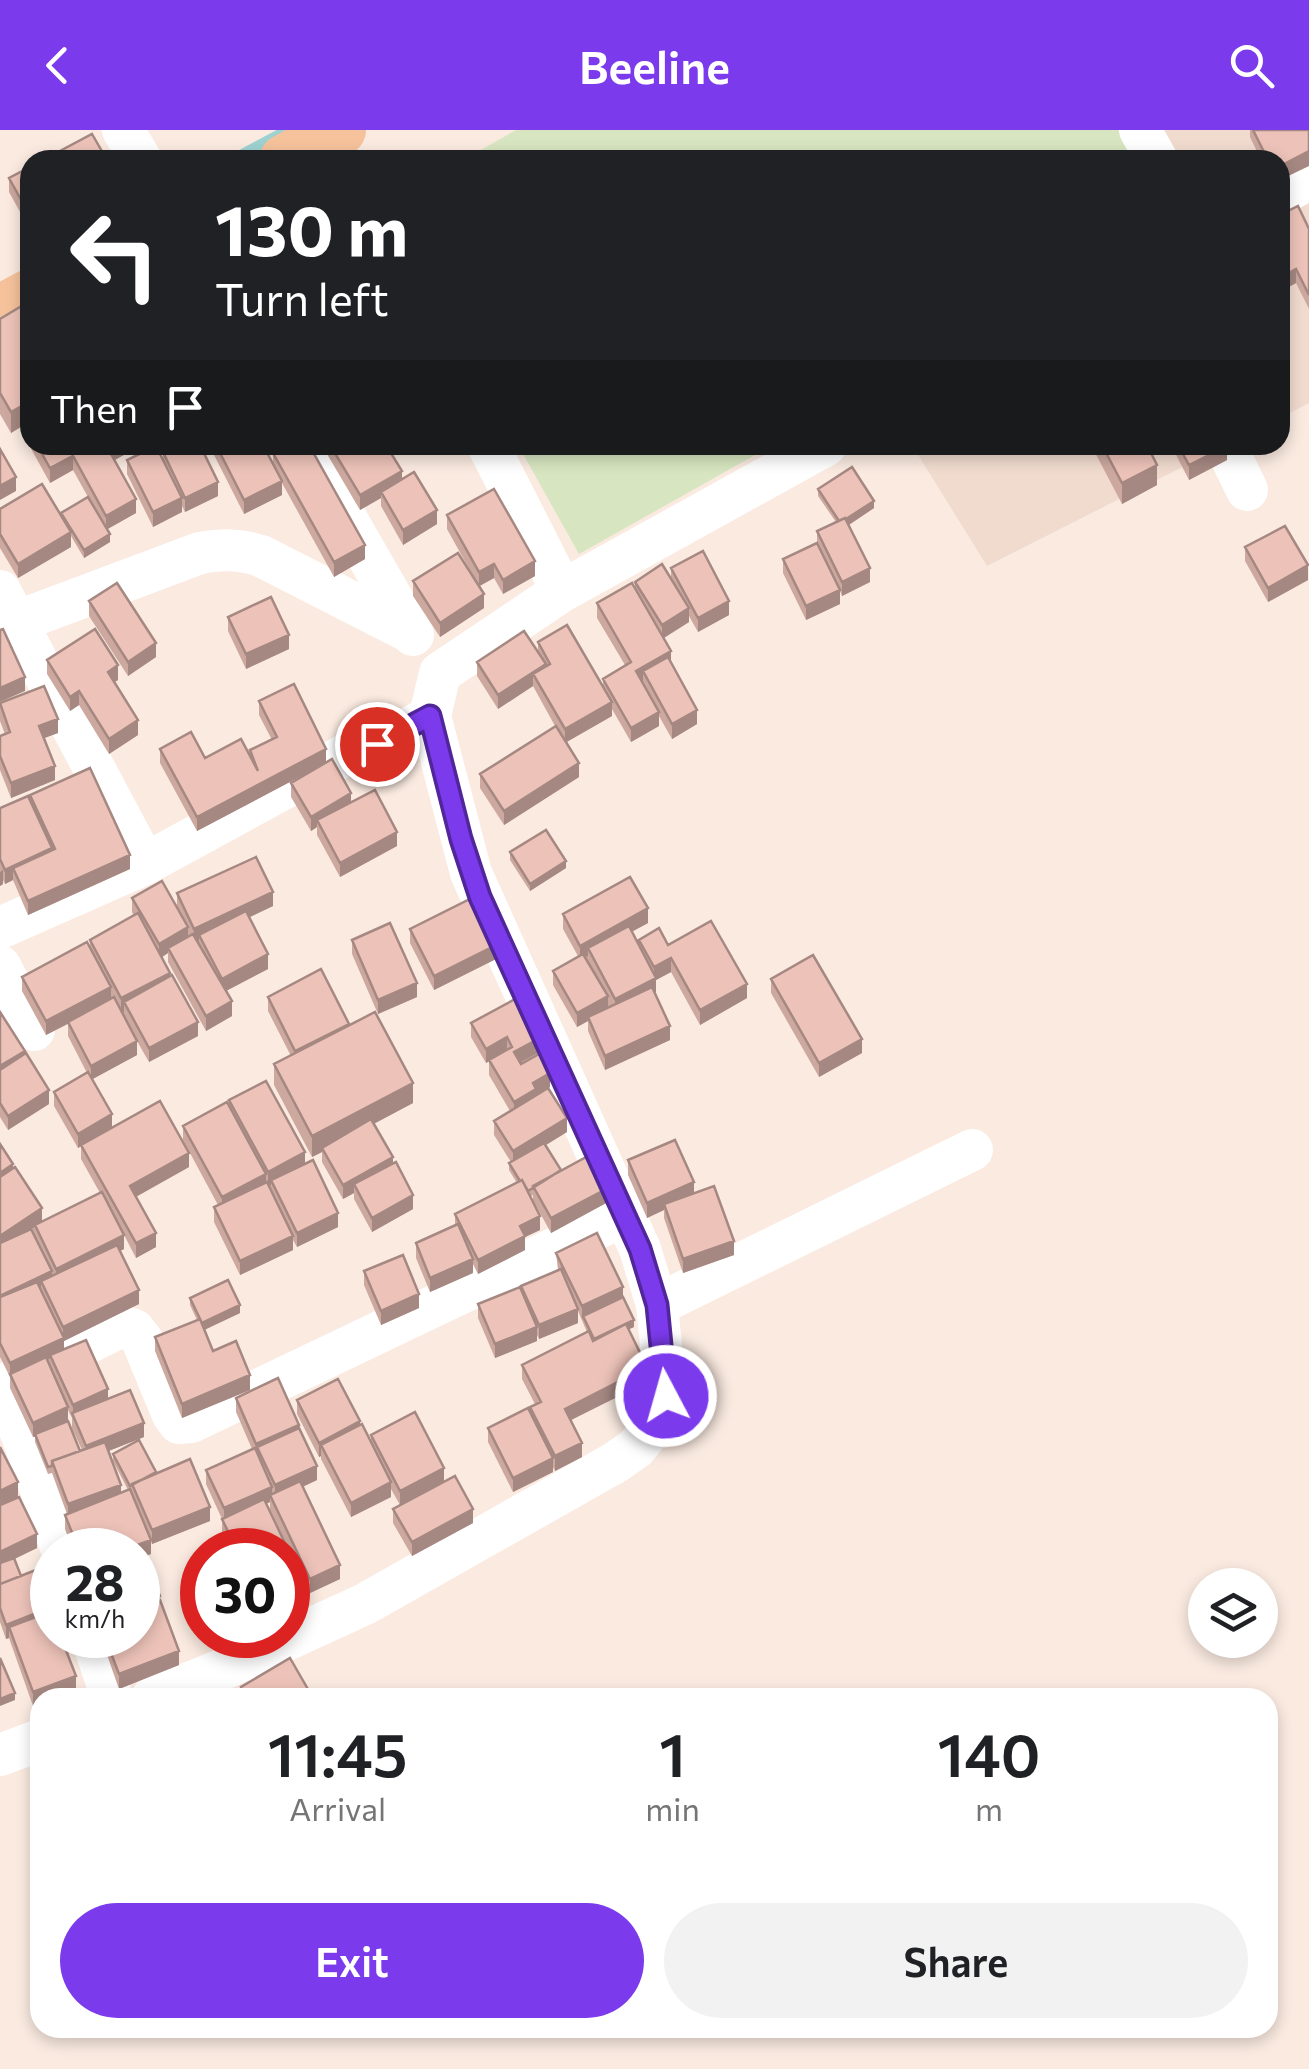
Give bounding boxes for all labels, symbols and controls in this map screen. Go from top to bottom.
icon: back [30,38,85,93]
text: Beeline [579,38,730,93]
icon: search [1224,38,1279,93]
text: 130 m [215,185,408,270]
icon: left [50,190,180,320]
text: Turn left [215,270,389,325]
icon: arrive [158,380,213,435]
text: Then [50,384,138,431]
pin [335,702,420,787]
icon: arrive [350,717,405,772]
position arrow [614,1344,718,1448]
speed limit sign: 30 [180,1528,310,1658]
text: 28 [65,1550,125,1611]
map controls [1188,1568,1278,1658]
button: layers [1188,1568,1278,1658]
text: km/h [65,1603,125,1633]
text: 11:45 [268,1716,408,1789]
text: 1 [659,1716,686,1789]
text: 140 [937,1716,1040,1789]
text: Arrival [289,1788,386,1828]
text: min [645,1788,700,1828]
text: m [975,1788,1003,1828]
button: Exit [60,1903,644,2018]
button: Share [664,1903,1248,2018]

